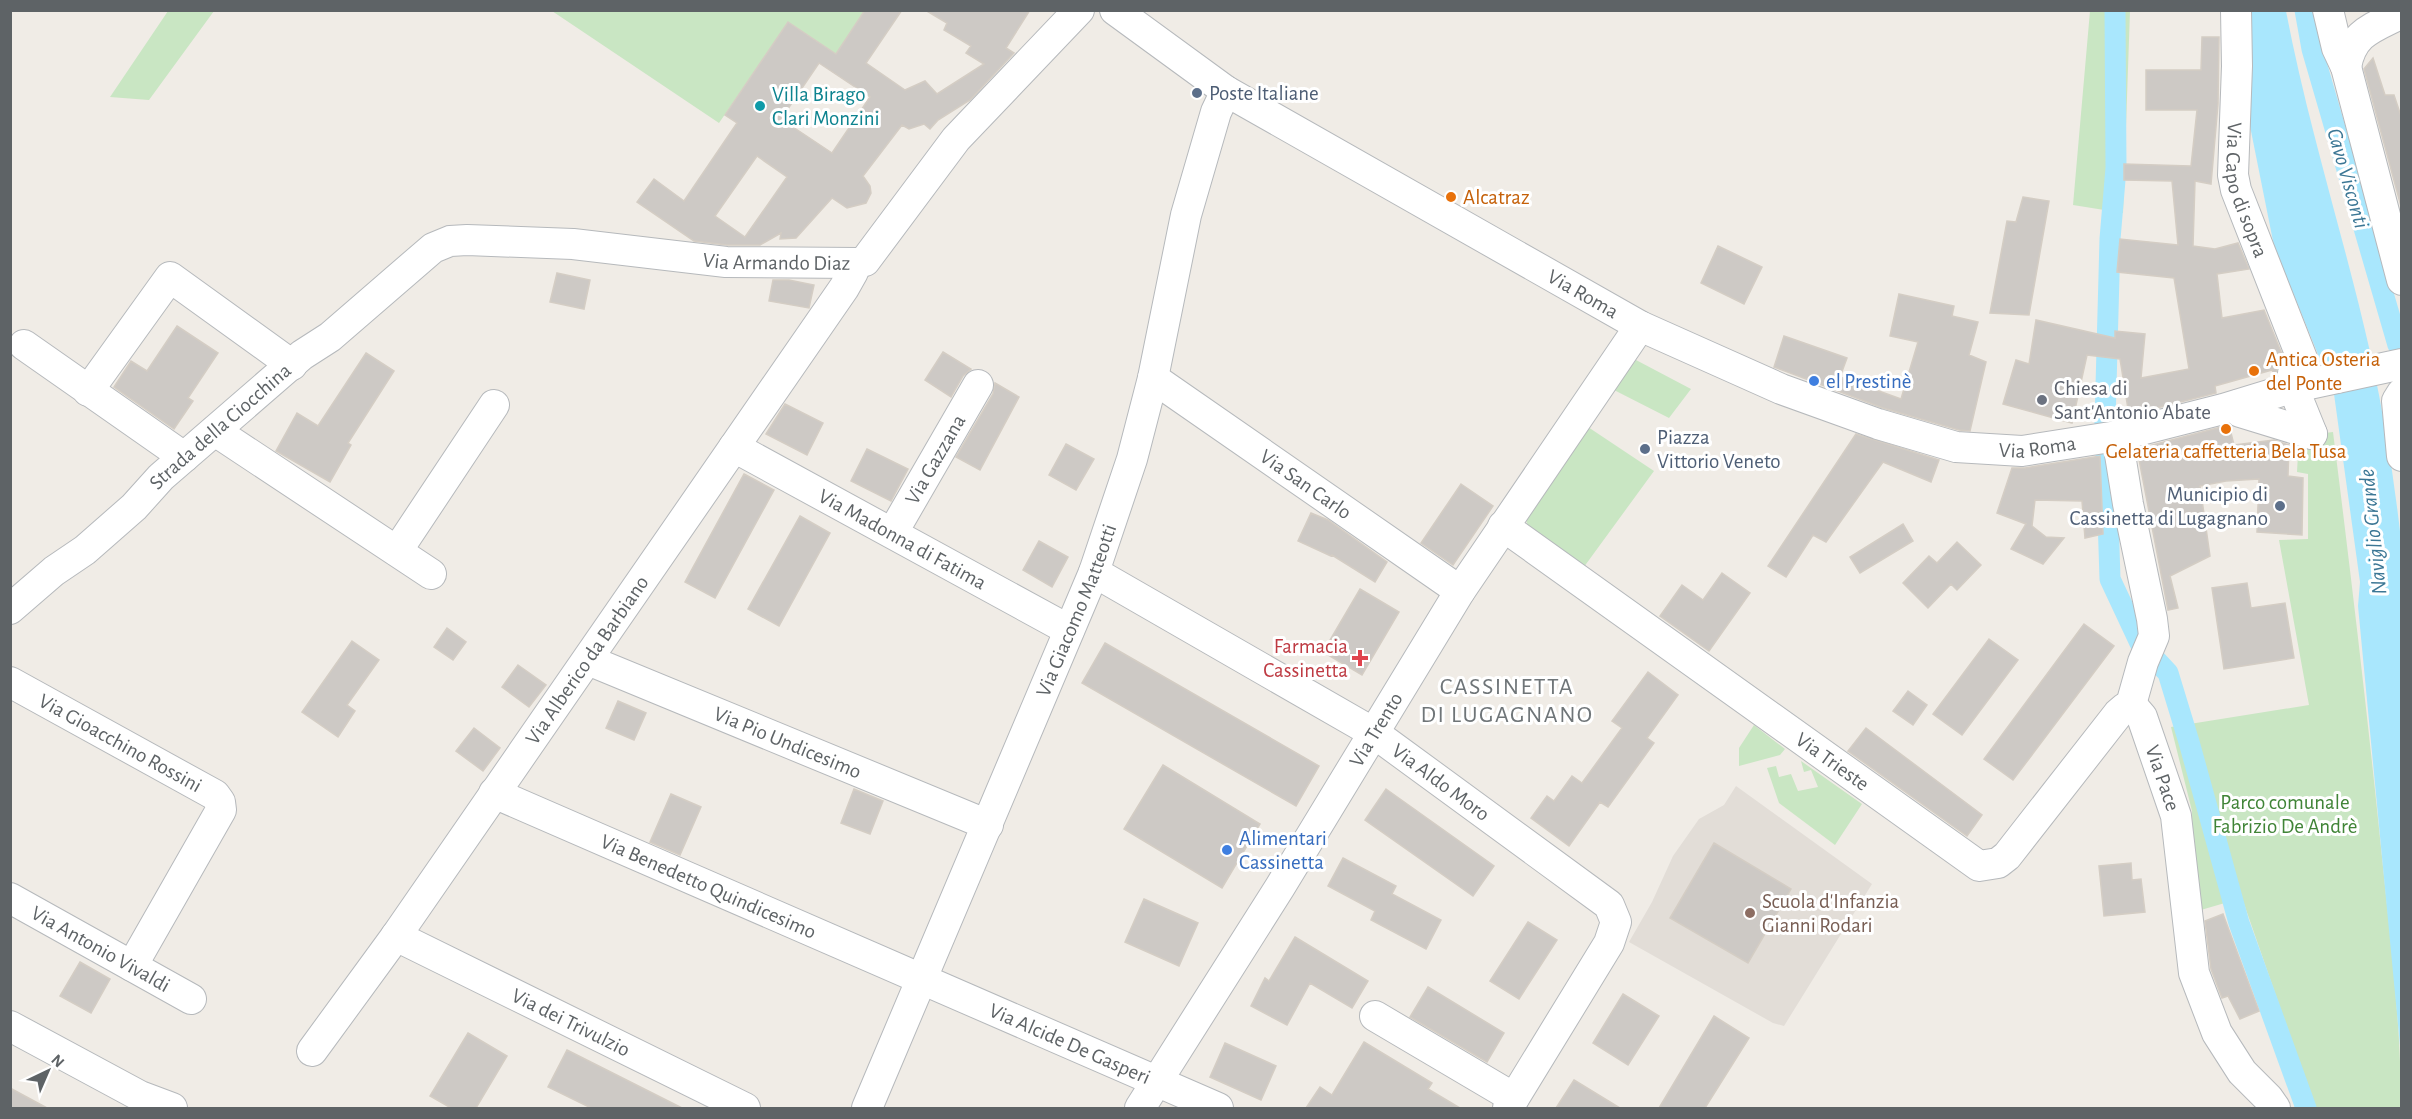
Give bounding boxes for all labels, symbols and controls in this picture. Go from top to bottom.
place label: Poste Italiane [1209,83,1319,104]
place label: Villa Birago Clari Monzini [772,84,880,129]
marker: Poste Italiane [1190,86,1204,100]
marker: Villa Birago Clari Monzini [753,99,767,113]
street label: Via Capo di sopra [2222,122,2271,261]
water label: Cavo Visconti [2323,126,2373,231]
place label: Alcatraz [1463,187,1530,208]
marker: Alcatraz [1444,190,1458,204]
street label: Via Armando Diaz [701,249,850,274]
street label: Via Roma [1544,266,1622,323]
place label: Antica Osteria del Ponte [2266,349,2381,394]
street label: Strada della Ciocchina [145,359,295,493]
marker: Antica Osteria del Ponte [2247,364,2261,378]
place label: el Prestinè [1826,371,1911,392]
marker: el Prestinè [1807,374,1821,388]
place label: Chiesa di Sant'Antonio Abate [2054,378,2211,423]
marker: Chiesa di Sant'Antonio Abate [2035,393,2049,407]
street label: Via Gazzana [901,411,970,508]
marker: Gelateria caffetteria Bela Tusa [2219,422,2233,436]
place label: Piazza Vittorio Veneto [1657,427,1781,472]
street label: Via Roma [1998,433,2078,462]
place label: Gelateria caffetteria Bela Tusa [2105,441,2347,462]
marker: Piazza Vittorio Veneto [1638,442,1652,456]
street label: Via San Carlo [1256,446,1355,523]
water label: Naviglio Grande [2355,468,2391,596]
place label: Municipio di Cassinetta di Lugagnano [2069,484,2268,529]
street label: Via Madonna di Fatima [815,485,990,594]
marker: Municipio di Cassinetta di Lugagnano [2273,499,2287,513]
street label: Via Giacomo Matteotti [1033,522,1120,700]
street label: Via Alberico da Barbiano [522,572,653,748]
place label: Farmacia Cassinetta [1263,636,1348,681]
marker: Farmacia Cassinetta [1353,651,1367,665]
district label: CASSINETTA DI LUGAGNANO [1421,675,1593,727]
street label: Via Trento [1346,689,1407,771]
street label: Via Gioacchino Rossini [35,690,205,797]
street label: Via Pio Undicesimo [711,703,864,783]
street label: Via Trieste [1792,729,1873,795]
street label: Via Aldo Moro [1388,740,1493,825]
street label: Via Pace [2141,743,2183,814]
park label: Parco comunale Fabrizio De Andrè [2213,792,2357,837]
place label: Alimentari Cassinetta [1239,828,1327,873]
street label: Via Benedetto Quindicesimo [597,831,819,943]
marker: Alimentari Cassinetta [1220,843,1234,857]
place label: Scuola d'Infanzia Gianni Rodari [1762,891,1900,936]
street label: Via Antonio Vivaldi [28,902,174,996]
marker: Scuola d'Infanzia Gianni Rodari [1743,906,1757,920]
street label: Via dei Trivulzio [508,985,633,1061]
street label: Via Alcide De Gasperi [986,1000,1153,1088]
north arrow [18,1041,78,1101]
text: N [48,1051,67,1071]

